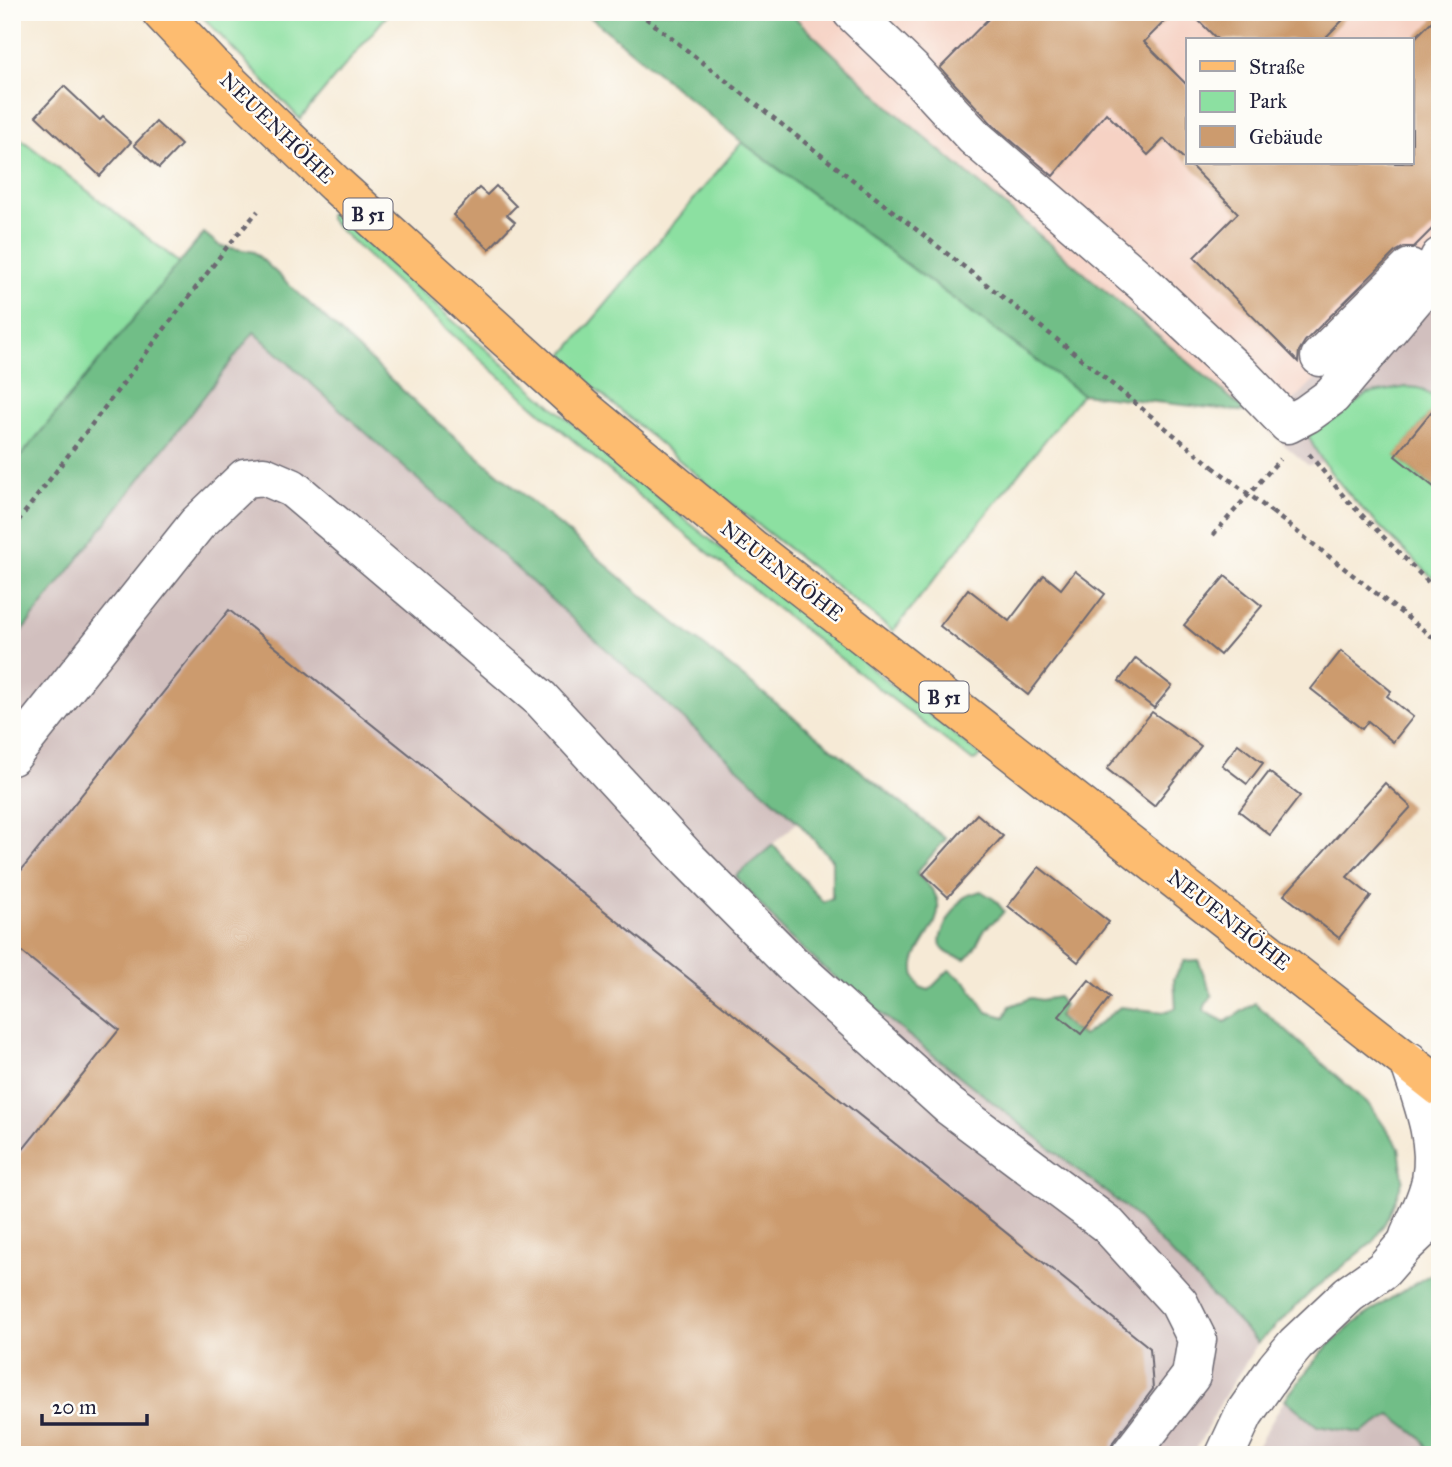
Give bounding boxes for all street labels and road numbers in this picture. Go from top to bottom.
street label: NEUENHÖHE [214,67,340,189]
road number: B 51 [344,198,392,230]
street label: NEUENHÖHE [715,515,849,627]
road number: B 51 [920,682,968,712]
street label: NEUENHÖHE [1162,864,1296,976]

